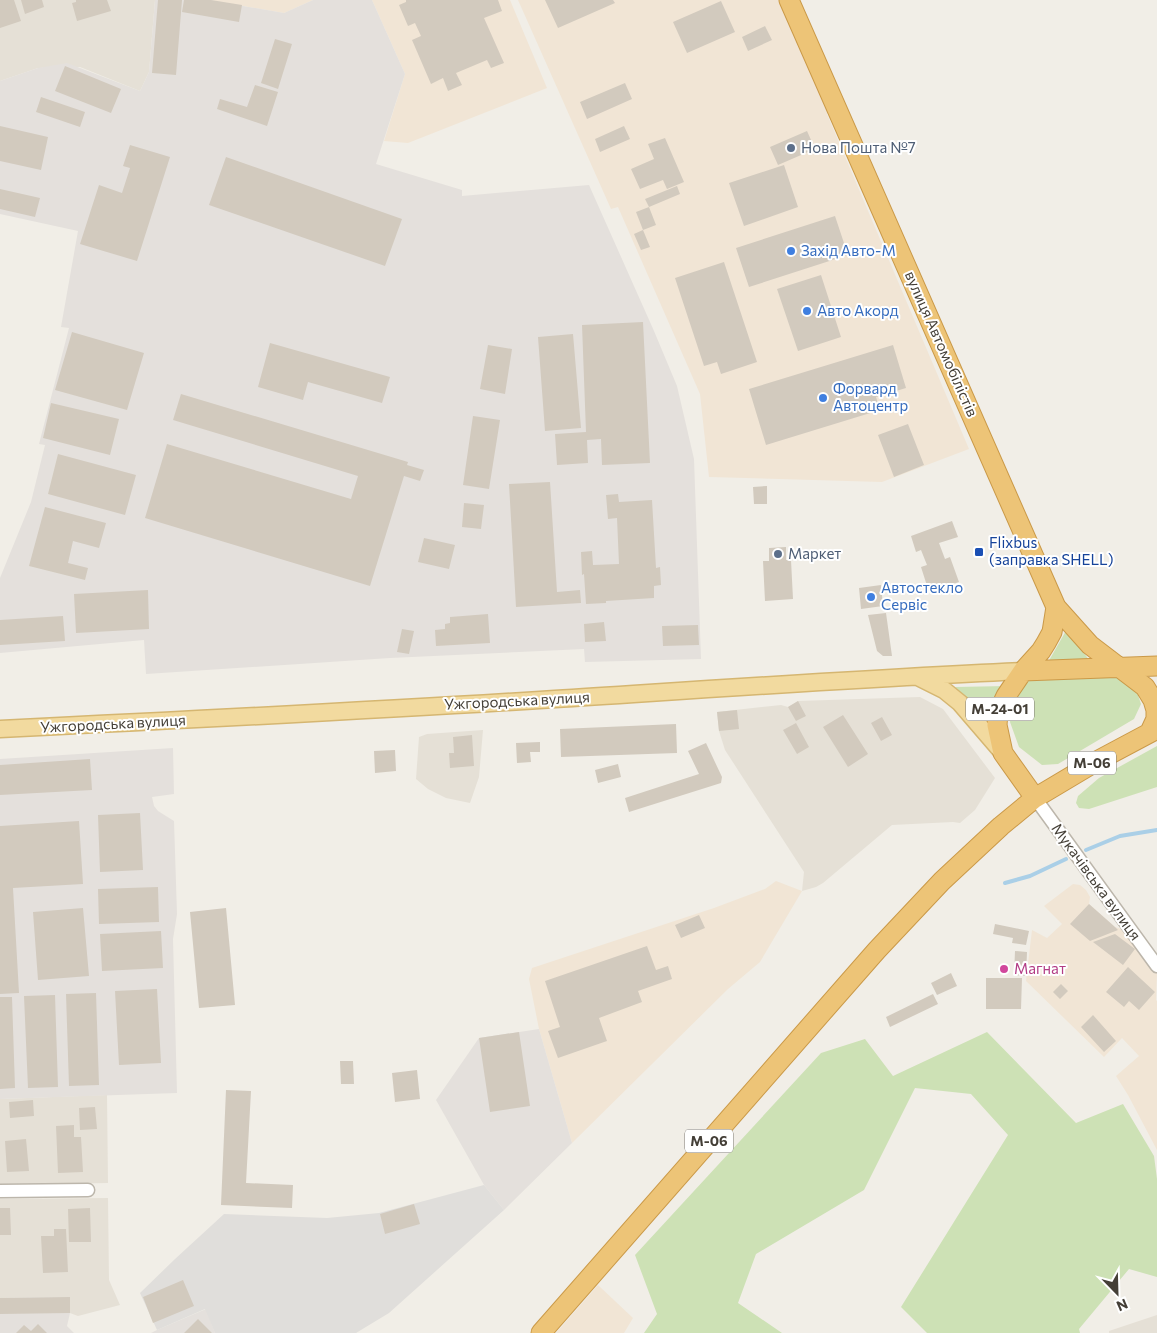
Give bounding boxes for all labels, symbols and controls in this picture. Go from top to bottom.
place label: Нова Пошта №7 [801,138,916,156]
marker: Нова Пошта №7 [785,142,797,154]
place label: Захід Авто-М [801,241,896,259]
marker: Захід Авто-М [785,245,797,257]
street label: вулиця Автомобілістів [902,268,982,419]
place label: Авто Акорд [817,301,899,319]
marker: Авто Акорд [801,305,813,317]
place label: Форвард Автоцентр [833,379,908,414]
marker: Форвард Автоцентр [817,392,829,404]
place label: Flixbus (заправка SHELL) [989,533,1113,568]
place label: Маркет [788,544,841,562]
marker: Flixbus (заправка SHELL) [973,546,985,558]
marker: Маркет [772,548,784,560]
place label: Автостекло Сервіс [881,578,963,613]
marker: Автостекло Сервіс [865,591,877,603]
street label: Ужгородська вулиця [444,687,590,713]
road number: М-24-01 [966,698,1034,721]
street label: Ужгородська вулиця [40,710,186,736]
road number: М-06 [1068,751,1116,774]
street label: Мукачівська вулиця [1048,819,1145,943]
place label: Магнат [1014,959,1066,977]
marker: Магнат [998,963,1010,975]
road number: М-06 [685,1130,733,1152]
north arrow [1092,1268,1142,1318]
text: N [1114,1296,1130,1315]

